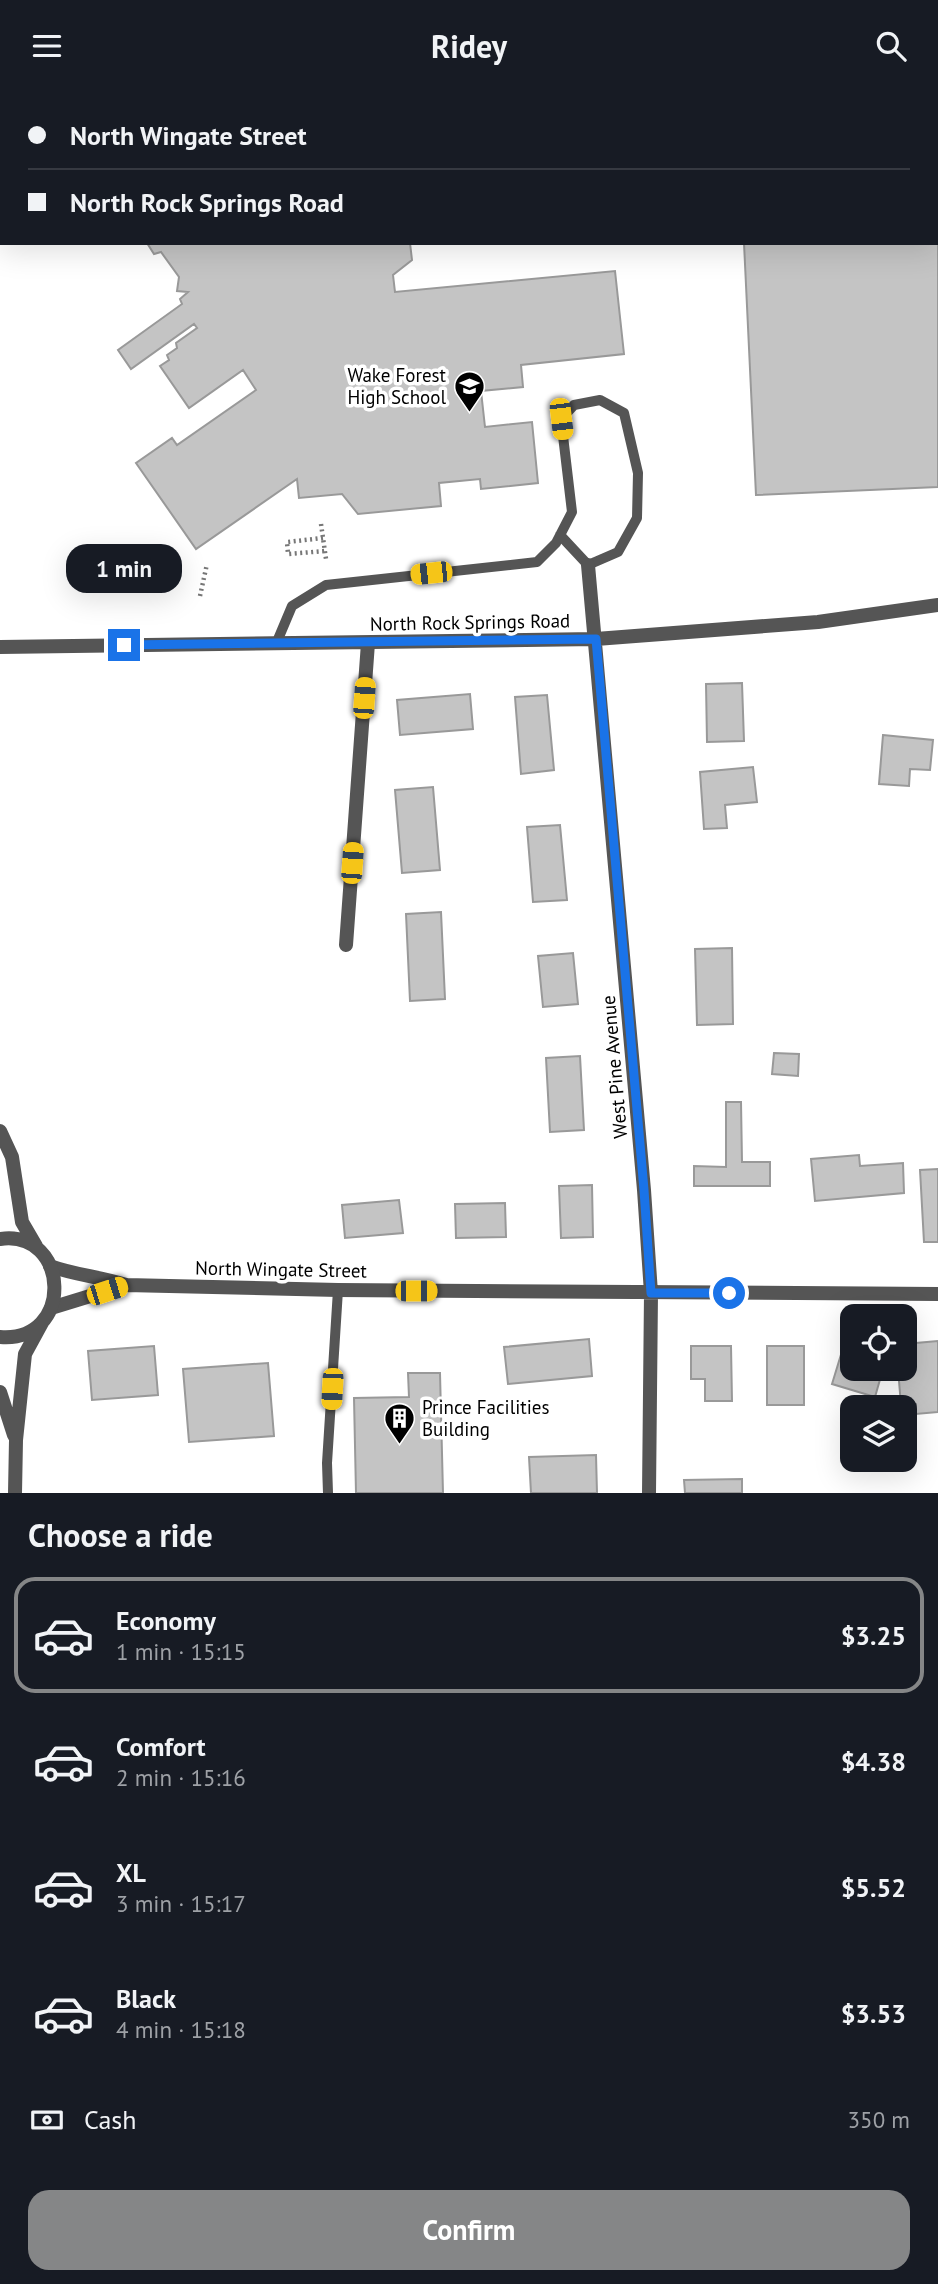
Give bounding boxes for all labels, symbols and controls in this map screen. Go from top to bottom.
text: Ridey [431,25,507,67]
icon: menu [28,27,66,65]
icon: search [872,27,910,65]
text: North Wingate Street [70,119,307,152]
text: North Rock Springs Road [70,186,344,219]
place label: Wake Forest High School [347,363,447,409]
school or university icon: Wake Forest High School [452,369,486,413]
car [549,397,574,441]
callout: 1 min [66,543,182,593]
text: 1 min [96,554,152,583]
car [410,560,453,586]
street label: North Rock Springs Road [370,608,570,636]
route end [108,629,140,661]
car [353,676,376,720]
car [341,841,364,885]
street label: West Pine Avenue [596,994,632,1140]
street label: North Wingate Street [195,1256,368,1283]
car [84,1275,131,1307]
route start [713,1277,745,1309]
car [396,1281,438,1302]
map controls [840,1304,917,1472]
button: locate [840,1304,917,1381]
car [321,1367,344,1411]
place label: Prince Facilities Building [422,1395,550,1441]
button: layers [840,1395,917,1472]
building icon: Prince Facilities Building [382,1401,416,1445]
text: Choose a ride [28,1514,213,1556]
icon: car [32,1604,95,1667]
text: Economy [116,1604,216,1637]
text: $3.25 [841,1619,906,1652]
text: 1 min · 15:15 [116,1637,246,1666]
icon: car [32,1730,95,1793]
text: Comfort [116,1730,206,1763]
text: $4.38 [841,1745,906,1778]
text: 2 min · 15:16 [116,1763,246,1792]
icon: car [32,1856,95,1919]
text: XL [116,1856,146,1889]
text: $5.52 [841,1871,906,1904]
text: 3 min · 15:17 [116,1889,246,1918]
icon: car [32,1982,95,2045]
text: Black [116,1982,176,2015]
text: $3.53 [841,1997,906,2030]
text: 4 min · 15:18 [116,2015,246,2044]
icon: cash [28,2101,66,2139]
text: Cash [84,2103,136,2136]
text: 350 m [848,2105,910,2134]
button: Confirm [28,2190,910,2270]

